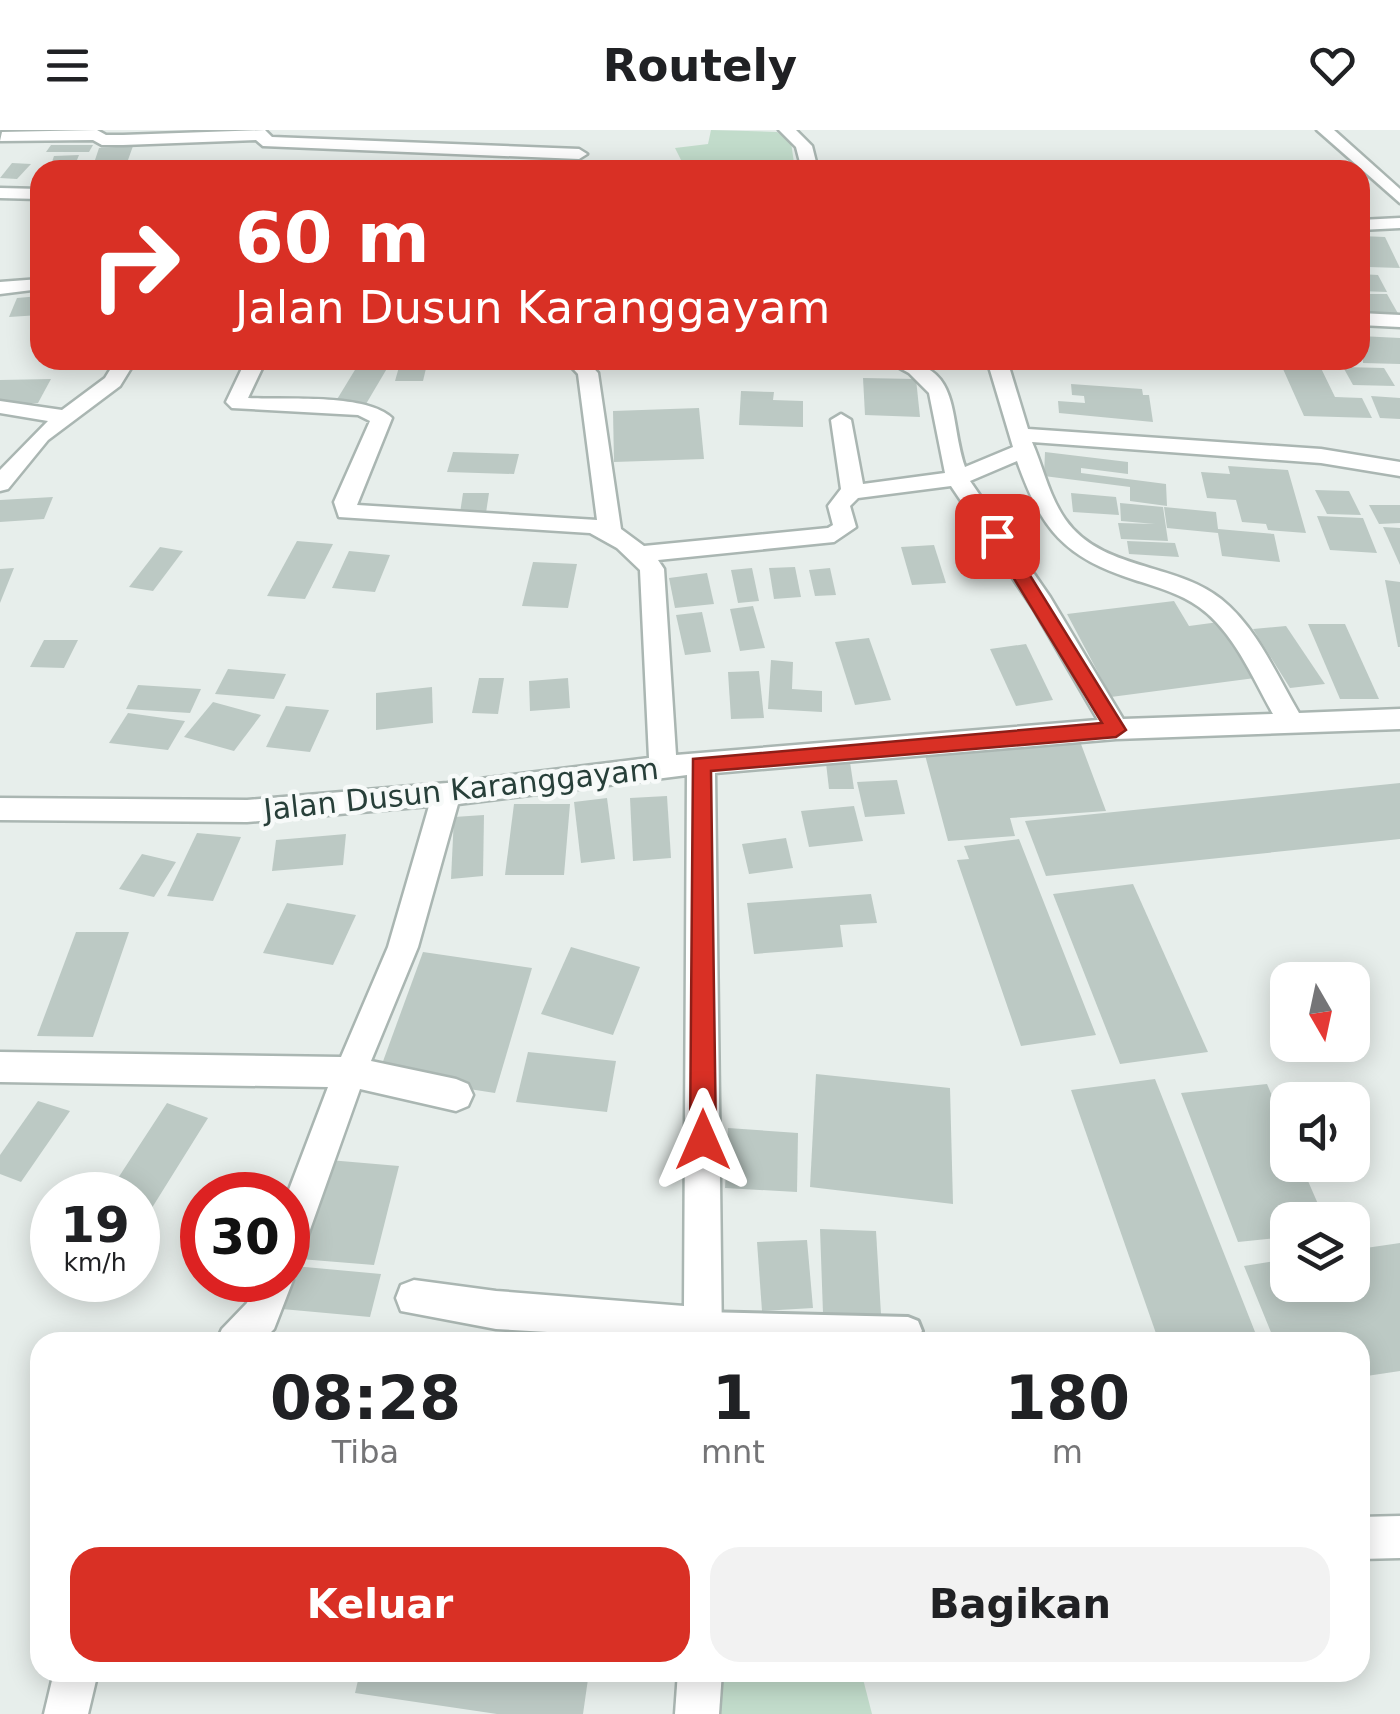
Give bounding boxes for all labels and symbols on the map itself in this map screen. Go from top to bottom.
pin [955,494,1040,579]
street label: Jalan Dusun Karanggayam [260,751,660,827]
north arrow [1270,962,1370,1062]
position arrow [651,1088,755,1192]
speed limit sign: 30 [180,1172,310,1302]

